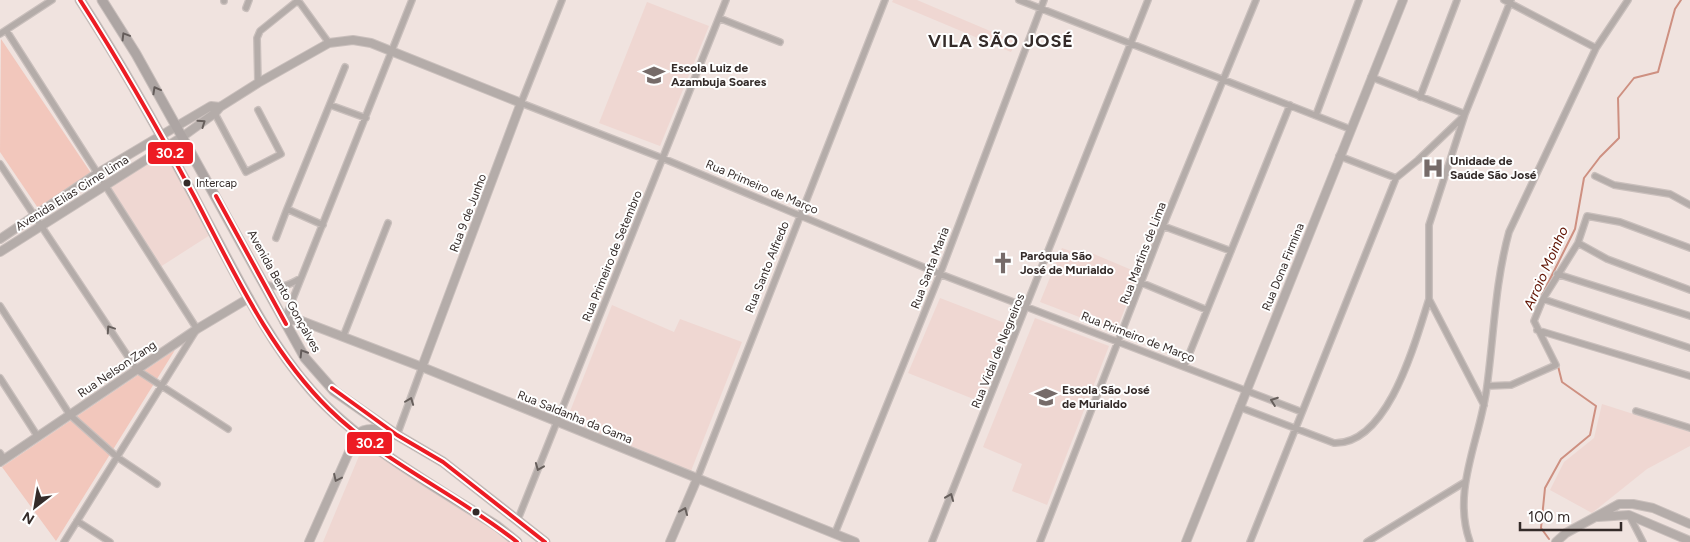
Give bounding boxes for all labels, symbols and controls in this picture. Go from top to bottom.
district label: VILA SÃO JOSÉ [928,30,1074,52]
one-way arrow [121,32,131,41]
place label: Escola Luiz de Azambuja Soares [671,61,767,89]
school or university icon: Escola Luiz de Azambuja Soares [641,62,667,88]
one-way arrow [153,87,163,96]
one-way arrow [196,120,205,129]
line badge: 30.2 [147,141,194,165]
text: 30.2 [156,145,184,162]
street label: Avenida Elias Cirne Lima [13,152,131,234]
place label: Unidade de Saúde São José [1450,154,1537,182]
hospital icon: Unidade de Saúde São José [1420,155,1446,181]
street label: Rua Primeiro de Março [704,157,820,217]
street label: Rua 9 de Junho [447,172,489,254]
place label: Intercap [196,177,238,190]
marker: Intercap [182,178,192,188]
street label: Rua Primeiro de Setembro [579,188,645,324]
street label: Rua Martins de Lima [1117,200,1169,306]
street label: Rua Santo Alfredo [742,219,792,315]
street label: Rua Dona Firmina [1259,221,1307,313]
water label: Arroio Moinho [1520,224,1572,313]
street label: Rua Santa Maria [908,225,952,311]
street label: Avenida Bento Gonçalves [245,227,324,355]
place label: Paróquia São José de Murialdo [1020,249,1114,277]
church icon: Paróquia São José de Murialdo [990,250,1016,276]
street label: Rua Vidal de Negreiros [969,291,1028,410]
street label: Rua Primeiro de Março [1079,309,1197,365]
one-way arrow [106,325,116,334]
street label: Rua Nelson Zang [75,338,159,400]
one-way arrow [300,350,310,359]
place label: Escola São José de Murialdo [1062,383,1150,411]
school or university icon: Escola São José de Murialdo [1033,384,1059,410]
street label: Rua Saldanha da Gama [515,388,635,446]
one-way arrow [404,397,414,406]
one-way arrow [1270,397,1279,407]
line badge: 30.2 [346,431,393,455]
text: 30.2 [356,435,384,452]
one-way arrow [535,462,545,471]
one-way arrow [333,473,343,482]
north arrow [10,482,60,532]
one-way arrow [944,493,955,502]
scale bar [1520,500,1621,532]
unlabelled marker [471,507,481,517]
one-way arrow [678,507,688,515]
text: N [20,508,38,528]
text: 100 m [1528,508,1570,526]

